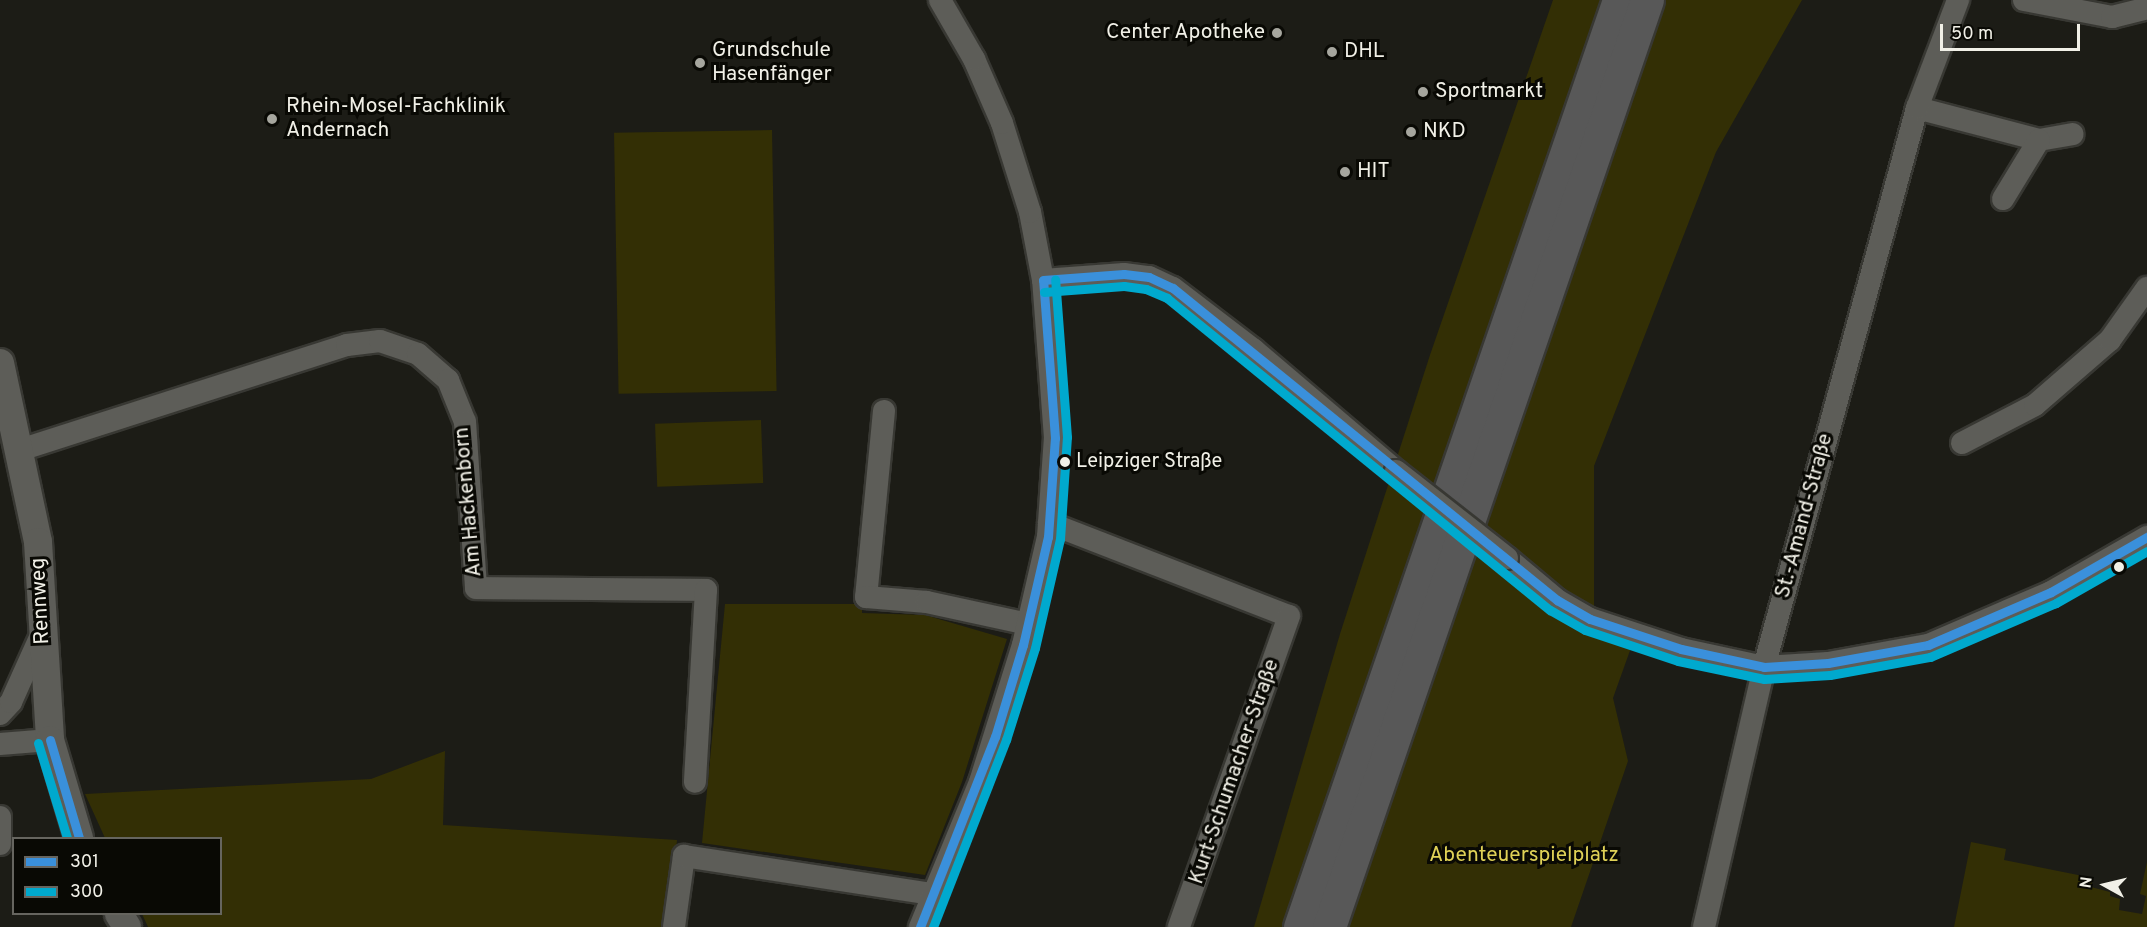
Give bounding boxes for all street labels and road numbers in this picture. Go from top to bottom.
street label: Am Hackenborn [450,426,488,578]
street label: St.-Amand-Straße [1771,431,1839,601]
street label: Rennweg [26,557,56,645]
street label: Kurt-Schumacher-Straße [1185,656,1285,888]

